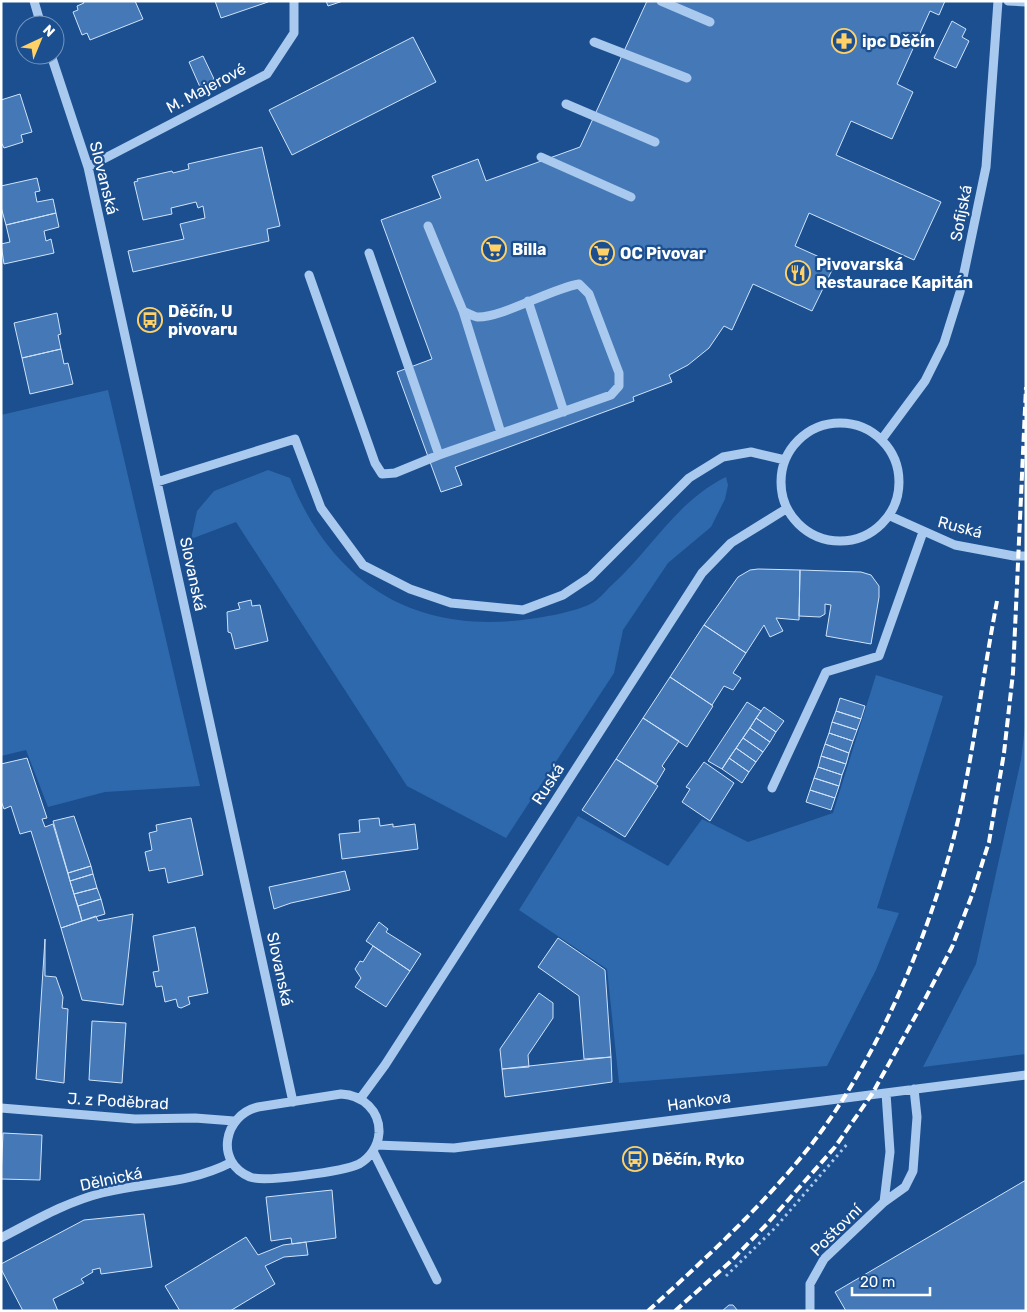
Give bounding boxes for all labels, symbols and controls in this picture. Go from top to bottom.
north arrow [15,15,65,65]
text: N [39,21,58,41]
pharmacy icon: ipc Děčín [831,28,857,54]
place label: ipc Děčín [862,32,935,51]
street label: M. Majerové [163,59,249,117]
street label: Slovanská [86,139,122,217]
street label: Sofijská [946,183,976,243]
supermarket icon: Billa [481,236,507,262]
place label: Billa [512,240,546,259]
supermarket icon: OC Pivovar [589,240,615,266]
place label: OC Pivovar [620,244,707,263]
place label: Pivovarská Restaurace Kapitán [816,255,973,292]
restaurant icon: Pivovarská Restaurace Kapitán [785,260,811,286]
place label: Děčín, U pivovaru [168,302,237,339]
bus stop icon: Děčín, U pivovaru [137,307,163,333]
street label: Ruská [936,512,984,542]
street label: Slovanská [176,535,210,613]
street label: Ruská [528,760,568,808]
street label: Slovanská [263,930,297,1008]
street label: Hankova [666,1087,732,1115]
street label: J. z Poděbrad [67,1089,169,1113]
bus stop icon: Děčín, Ryko [622,1146,648,1172]
place label: Děčín, Ryko [652,1150,745,1169]
street label: Dělnická [78,1163,144,1195]
street label: Poštovní [806,1199,867,1260]
scale bar [852,1264,930,1296]
text: 20 m [860,1273,895,1291]

